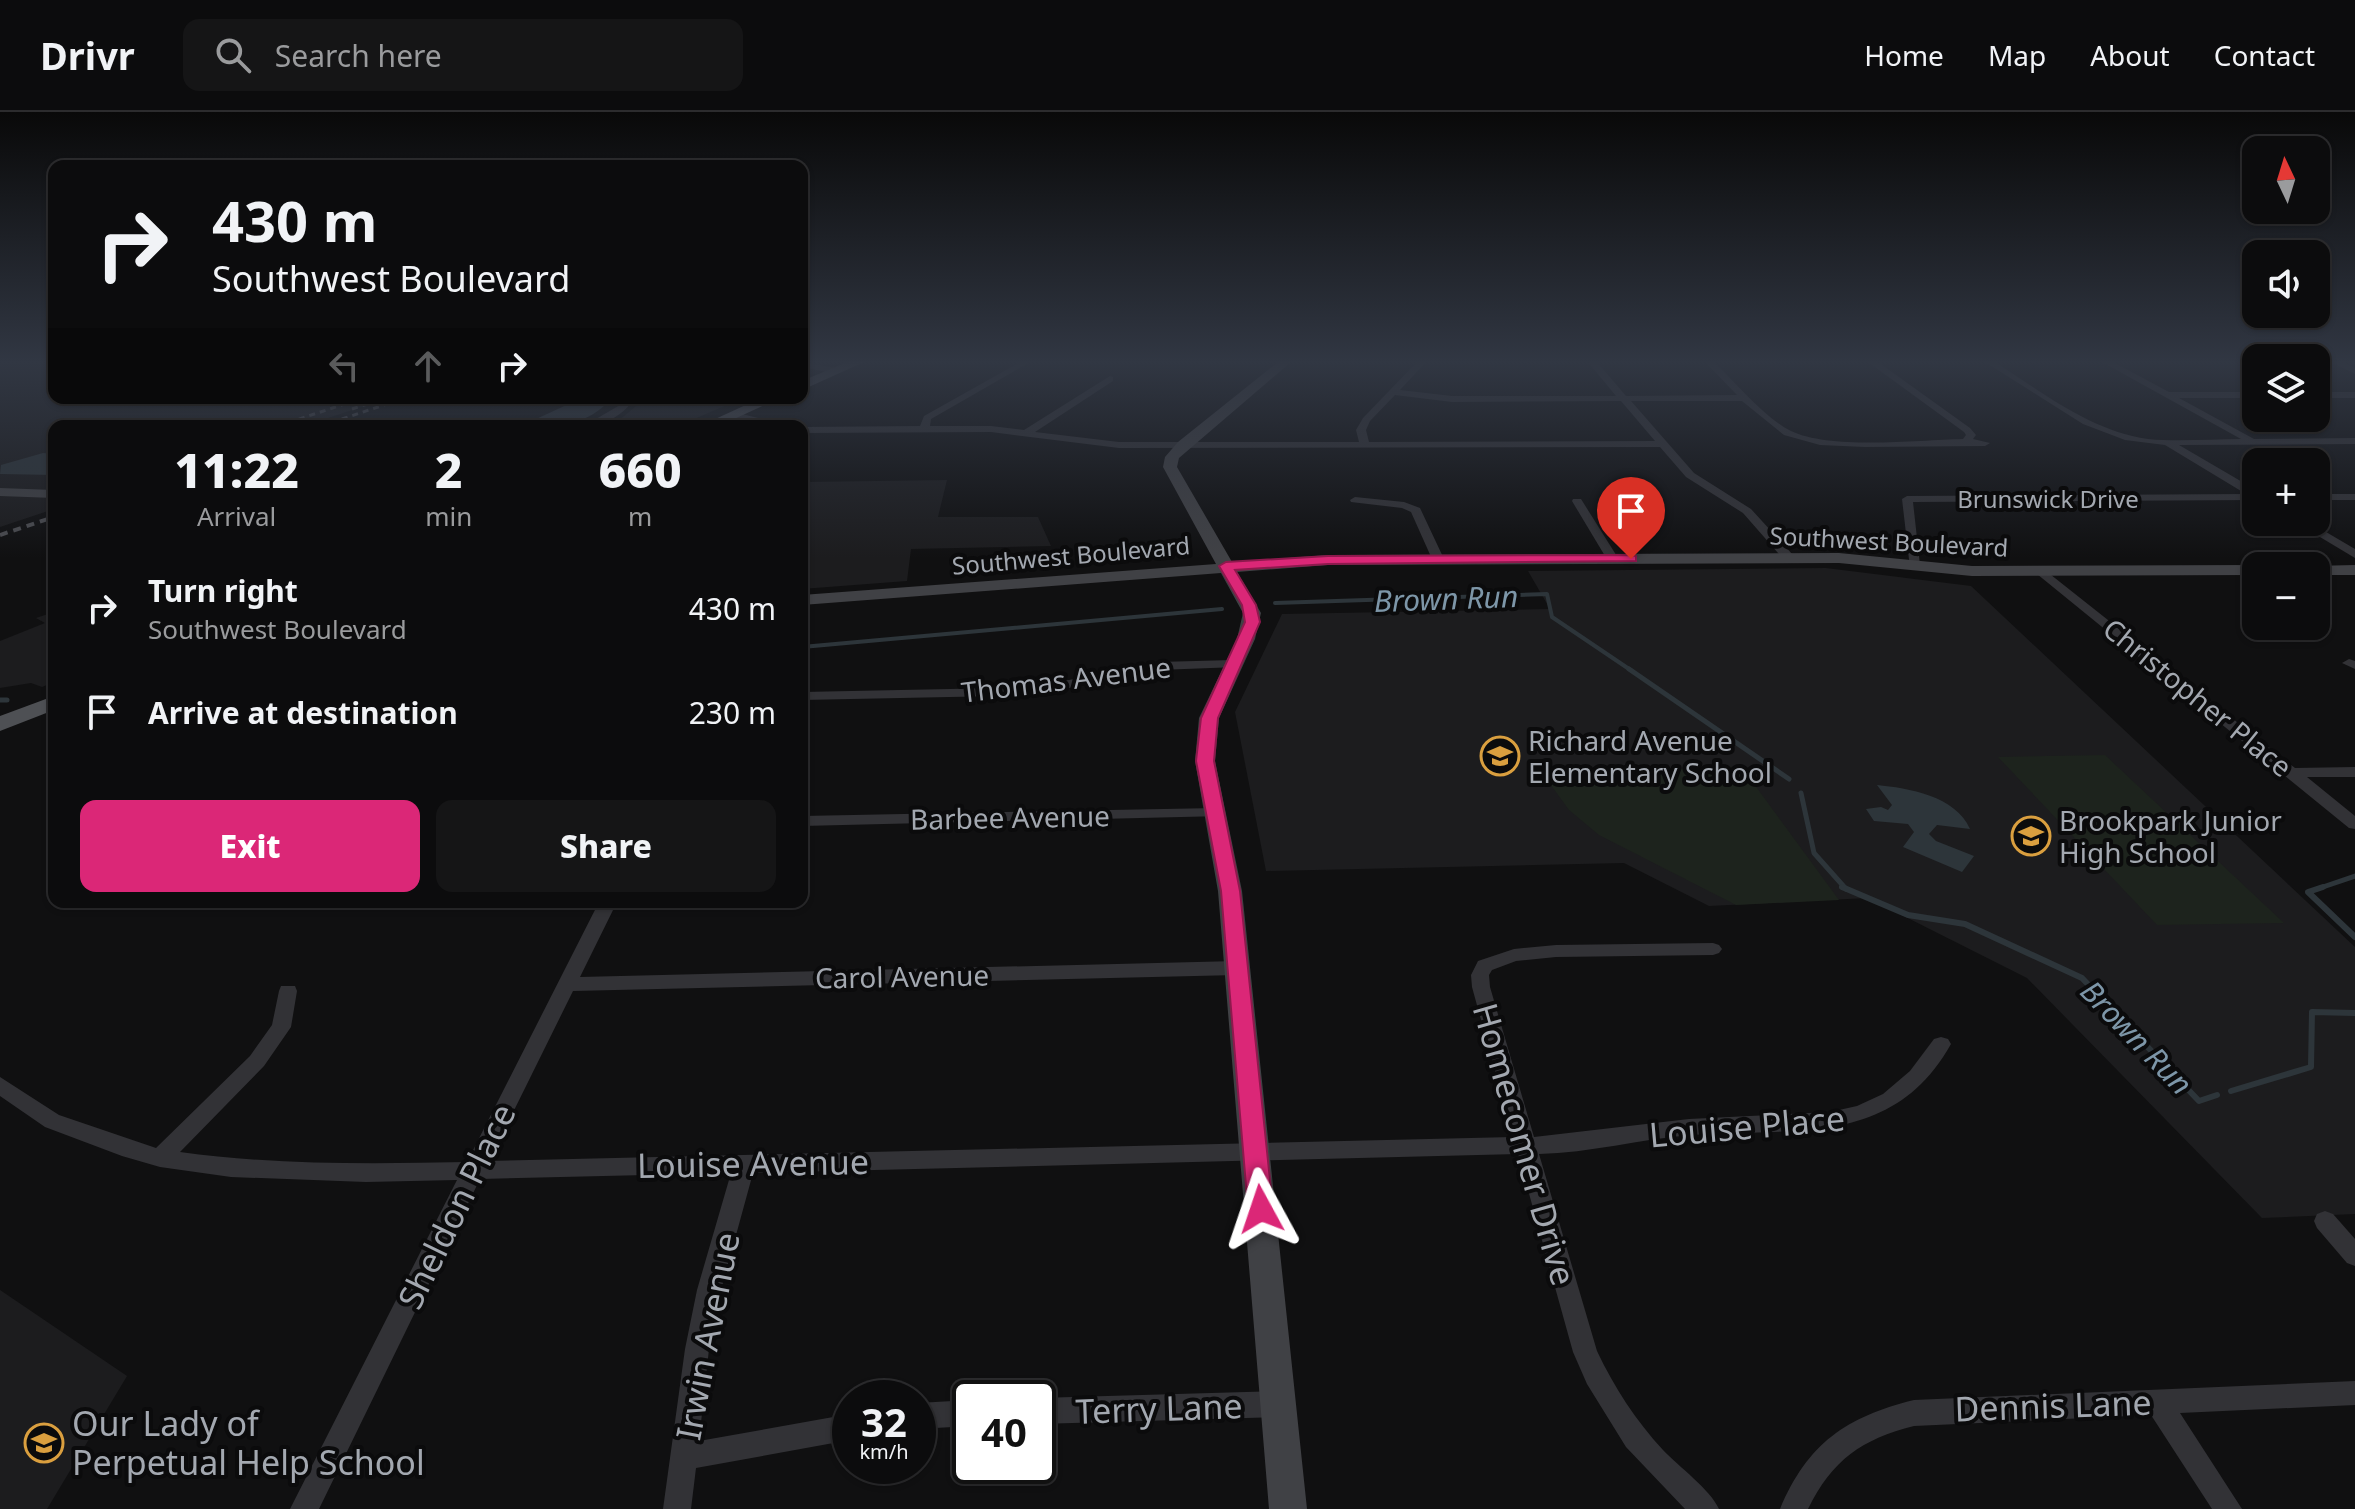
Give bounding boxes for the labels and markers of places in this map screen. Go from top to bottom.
pin [1597,477,1665,559]
place label: Richard Avenue Elementary School [1528,721,1772,791]
school or university icon: Richard Avenue Elementary School [1479,735,1521,777]
place label: Brookpark Junior High School [2059,801,2282,871]
school or university icon: Brookpark Junior High School [2010,815,2052,857]
place label: Our Lady of Perpetual Help School [72,1400,425,1485]
school or university icon: Our Lady of Perpetual Help School [23,1422,65,1464]

